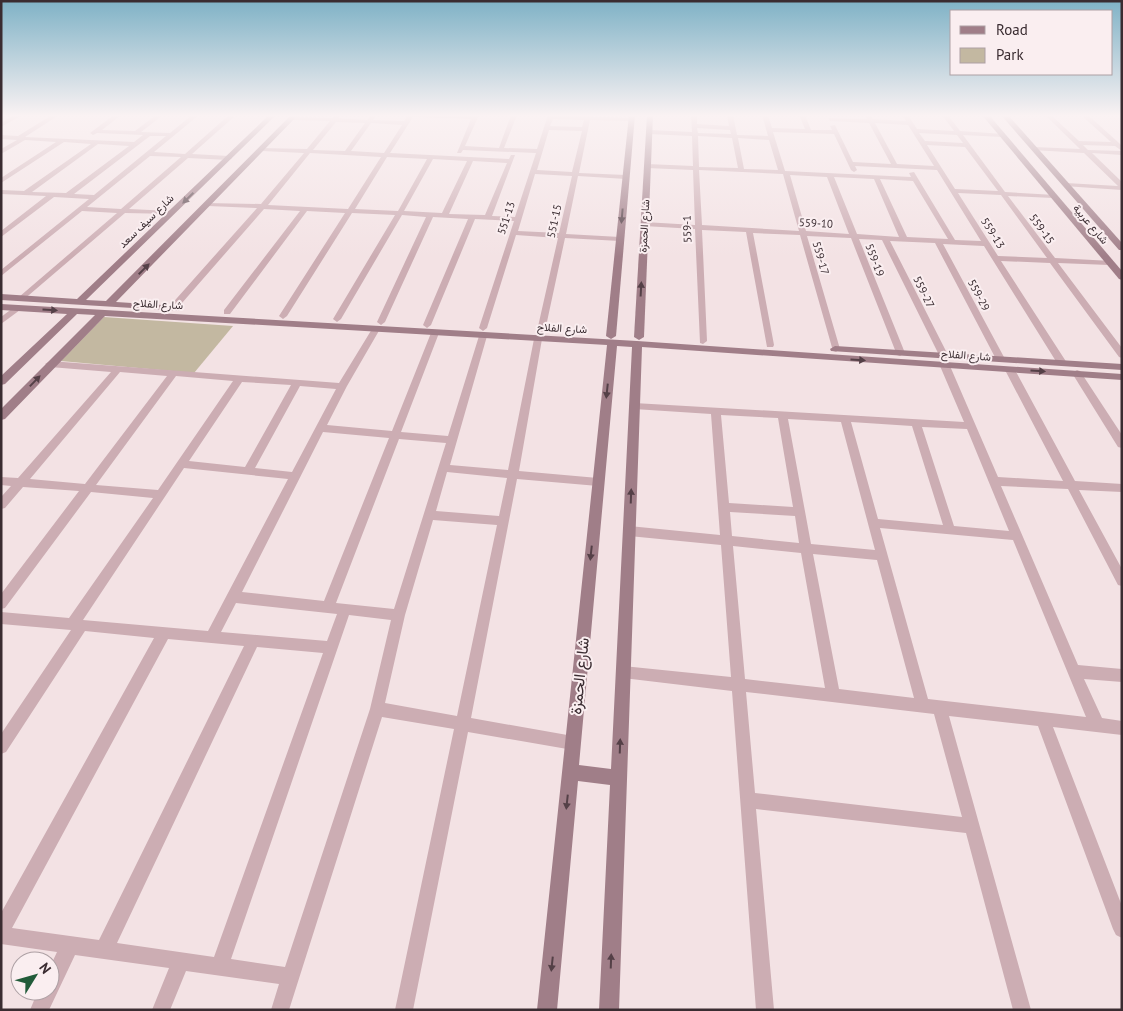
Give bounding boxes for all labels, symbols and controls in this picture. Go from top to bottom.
legend [950,10,1113,75]
text: Road [996,20,1028,39]
text: Park [996,45,1024,64]
street label: شارع سيف سعد [115,191,178,252]
one-way arrow [182,191,194,203]
street label: شارع الحمزة [636,199,653,253]
street label: 551-13 [494,200,518,236]
street label: شارع عربية [1070,201,1112,248]
street label: 551-15 [544,203,564,239]
one-way arrow [618,208,626,224]
street label: 559-15 [1026,211,1058,247]
street label: 559-1 [680,215,694,243]
street label: 559-10 [799,215,833,231]
street label: 559-13 [978,215,1008,251]
street label: 559-17 [810,240,832,276]
street label: 559-19 [862,242,888,278]
one-way arrow [137,264,149,276]
street label: 559-27 [910,274,938,310]
street label: 559-29 [965,277,993,313]
one-way arrow [638,280,646,296]
street label: شارع الفلاح [132,296,184,313]
one-way arrow [42,307,58,315]
street label: شارع الفلاح [536,320,588,337]
street label: شارع الفلاح [940,346,992,365]
one-way arrow [851,356,867,364]
one-way arrow [1030,368,1046,376]
one-way arrow [29,375,41,387]
one-way arrow [603,384,611,400]
one-way arrow [627,488,635,504]
one-way arrow [587,545,595,561]
street label: شارع الحمزة [565,637,595,716]
one-way arrow [616,738,624,754]
one-way arrow [563,794,571,810]
north arrow [10,951,60,1001]
one-way arrow [607,953,615,969]
one-way arrow [547,956,555,972]
text: N [35,959,55,977]

